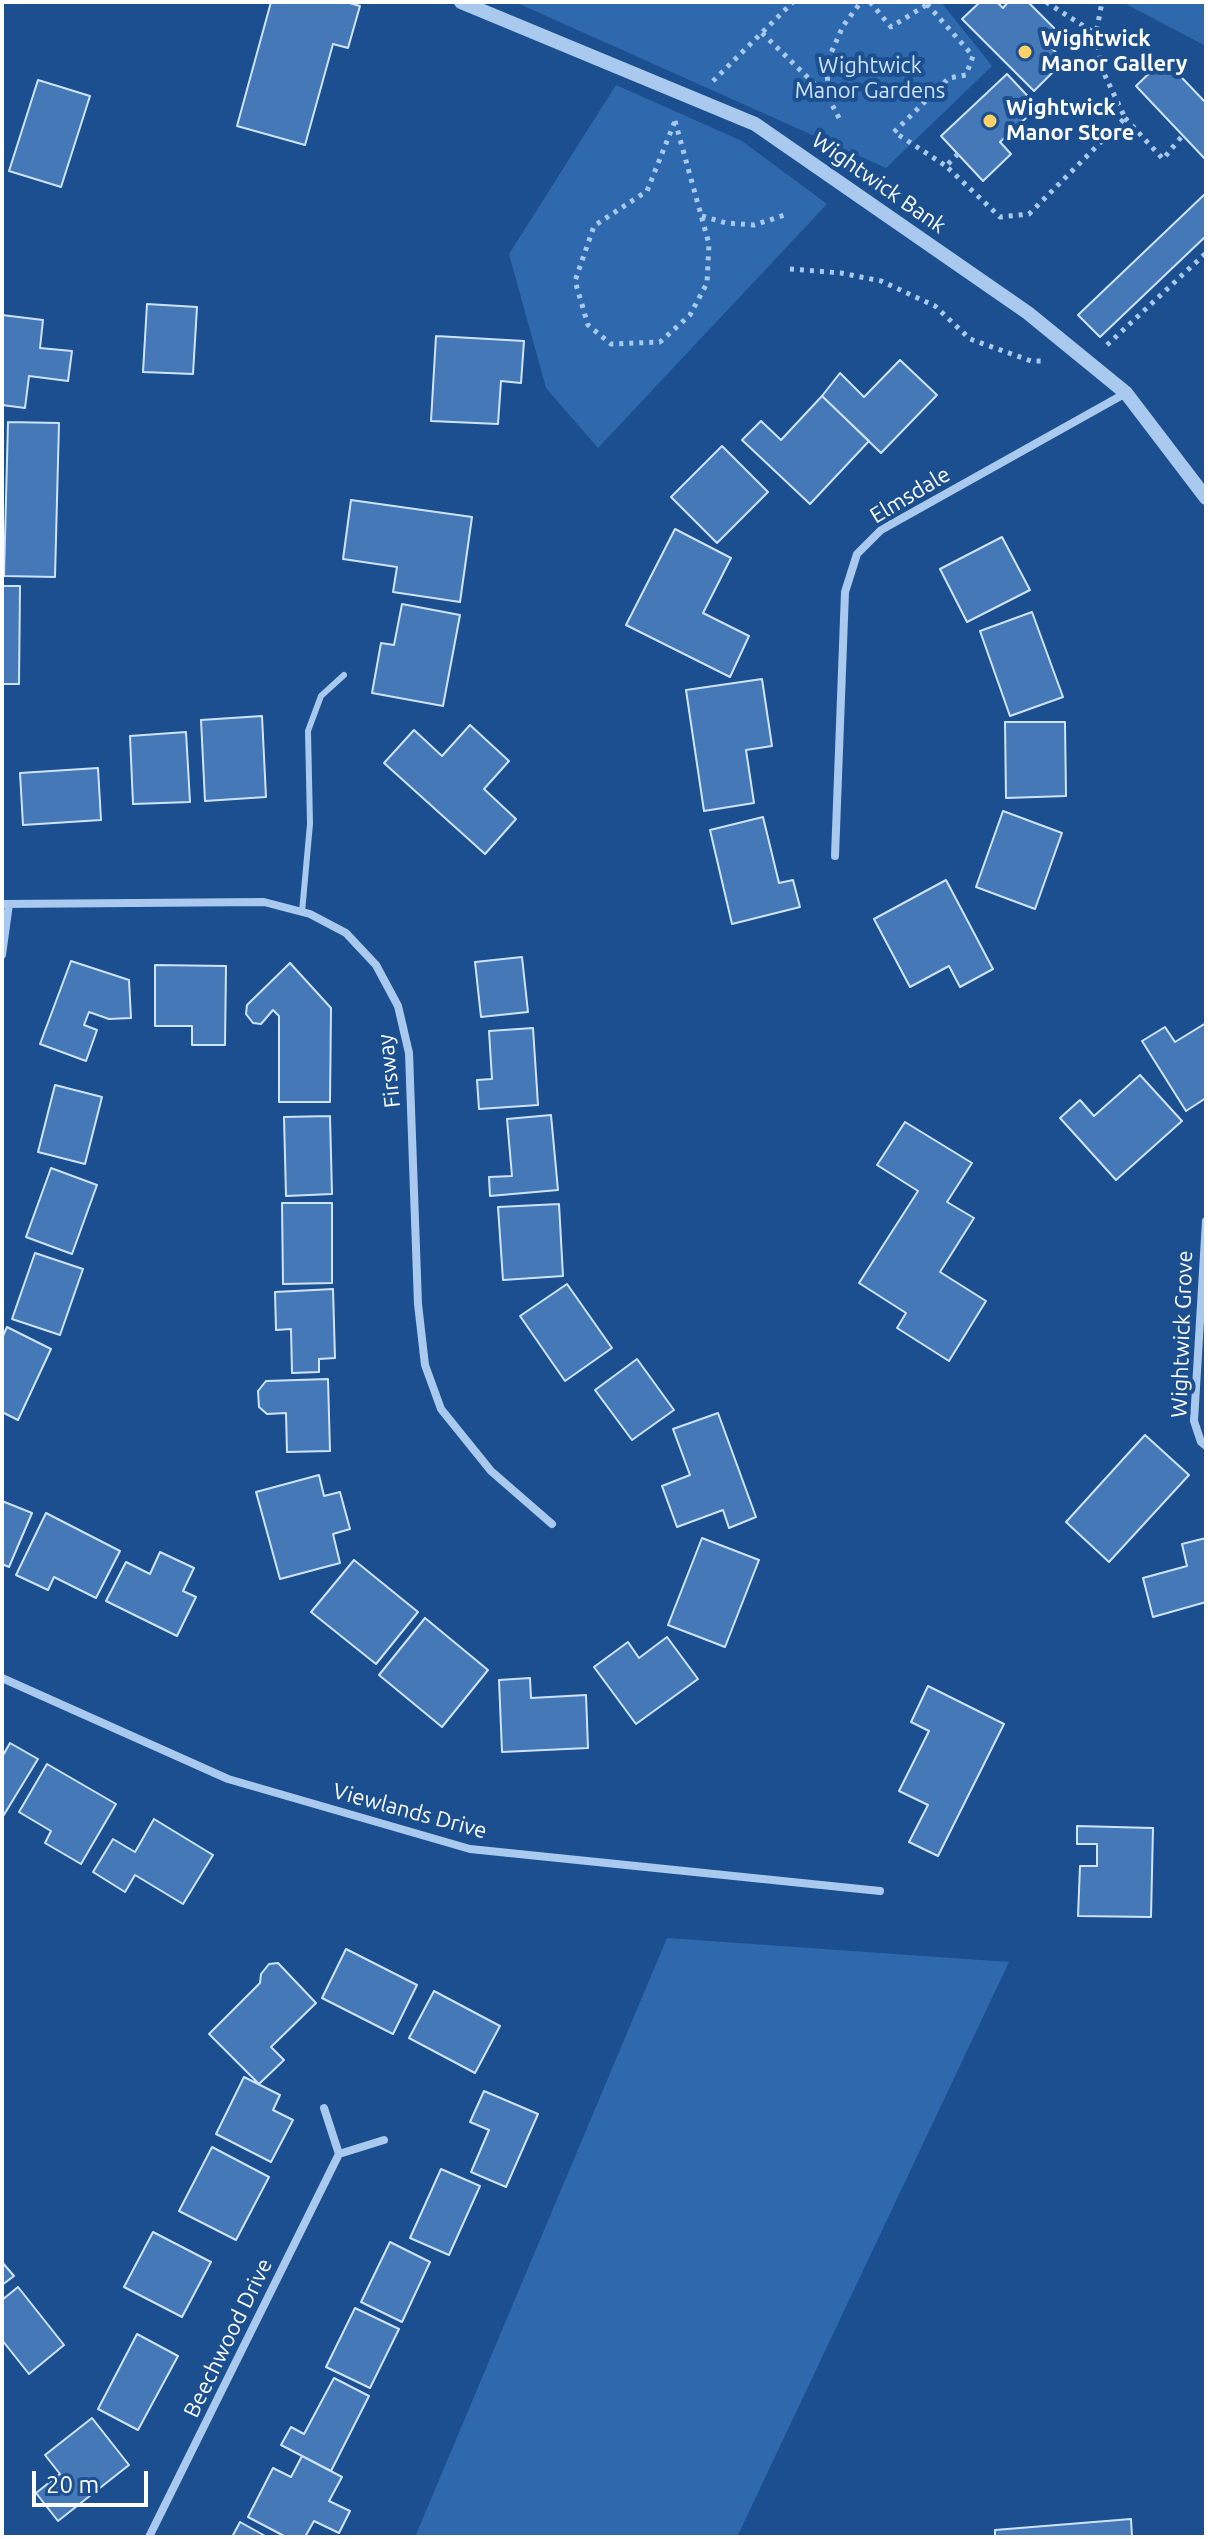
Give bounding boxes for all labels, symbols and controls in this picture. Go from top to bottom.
place label: Wightwick Manor Gallery [1041,26,1187,78]
marker: Wightwick Manor Gallery [1016,43,1034,61]
park label: Wightwick Manor Gardens [795,53,945,104]
place label: Wightwick Manor Store [1006,95,1134,146]
marker: Wightwick Manor Store [981,112,999,130]
street label: Wightwick Bank [807,127,951,239]
street label: Elmsdale [865,461,955,529]
street label: Firsway [372,1033,406,1109]
street label: Wightwick Grove [1166,1250,1198,1418]
street label: Viewlands Drive [330,1778,490,1844]
street label: Beechwood Drive [178,2254,278,2422]
scale bar [36,2455,152,2505]
text: 20 m [46,2471,99,2498]

